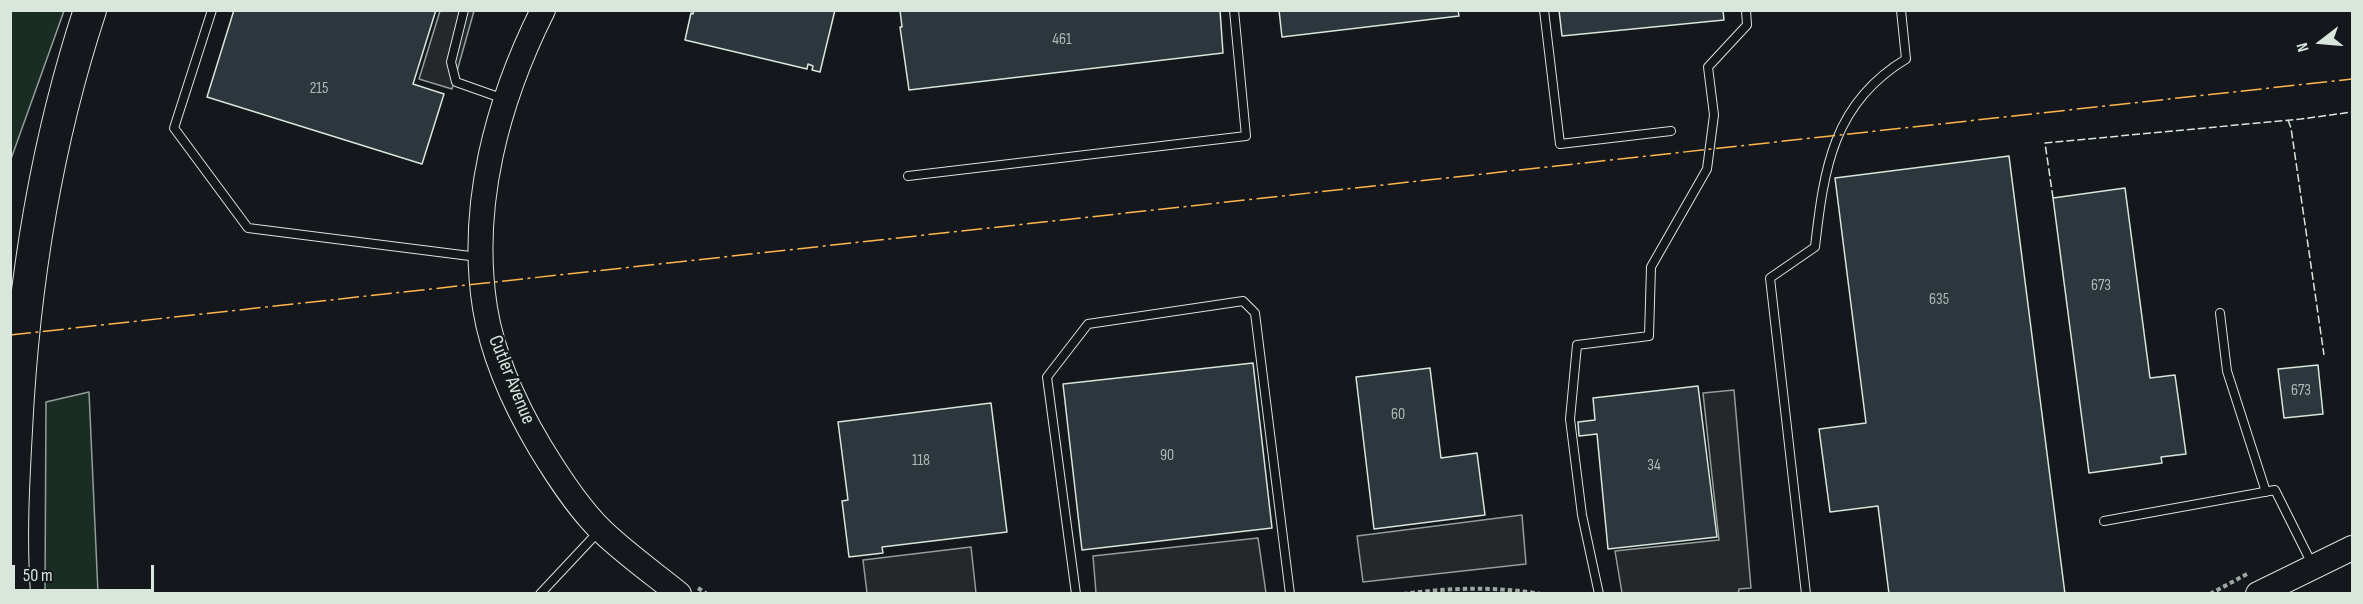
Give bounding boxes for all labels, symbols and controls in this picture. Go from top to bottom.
north arrow [2291,12,2351,72]
house number: 461 [1052,30,1072,50]
text: N [2293,40,2314,54]
house number: 215 [310,79,328,99]
house number: 673 [2091,276,2111,296]
house number: 635 [1929,290,1949,310]
street label: Cutler Avenue [482,332,540,428]
house number: 673 [2291,381,2311,401]
house number: 60 [1391,405,1405,425]
house number: 90 [1160,446,1174,466]
house number: 118 [912,451,930,471]
house number: 34 [1647,456,1661,476]
scale bar [15,553,158,591]
text: 50 m [23,565,53,586]

